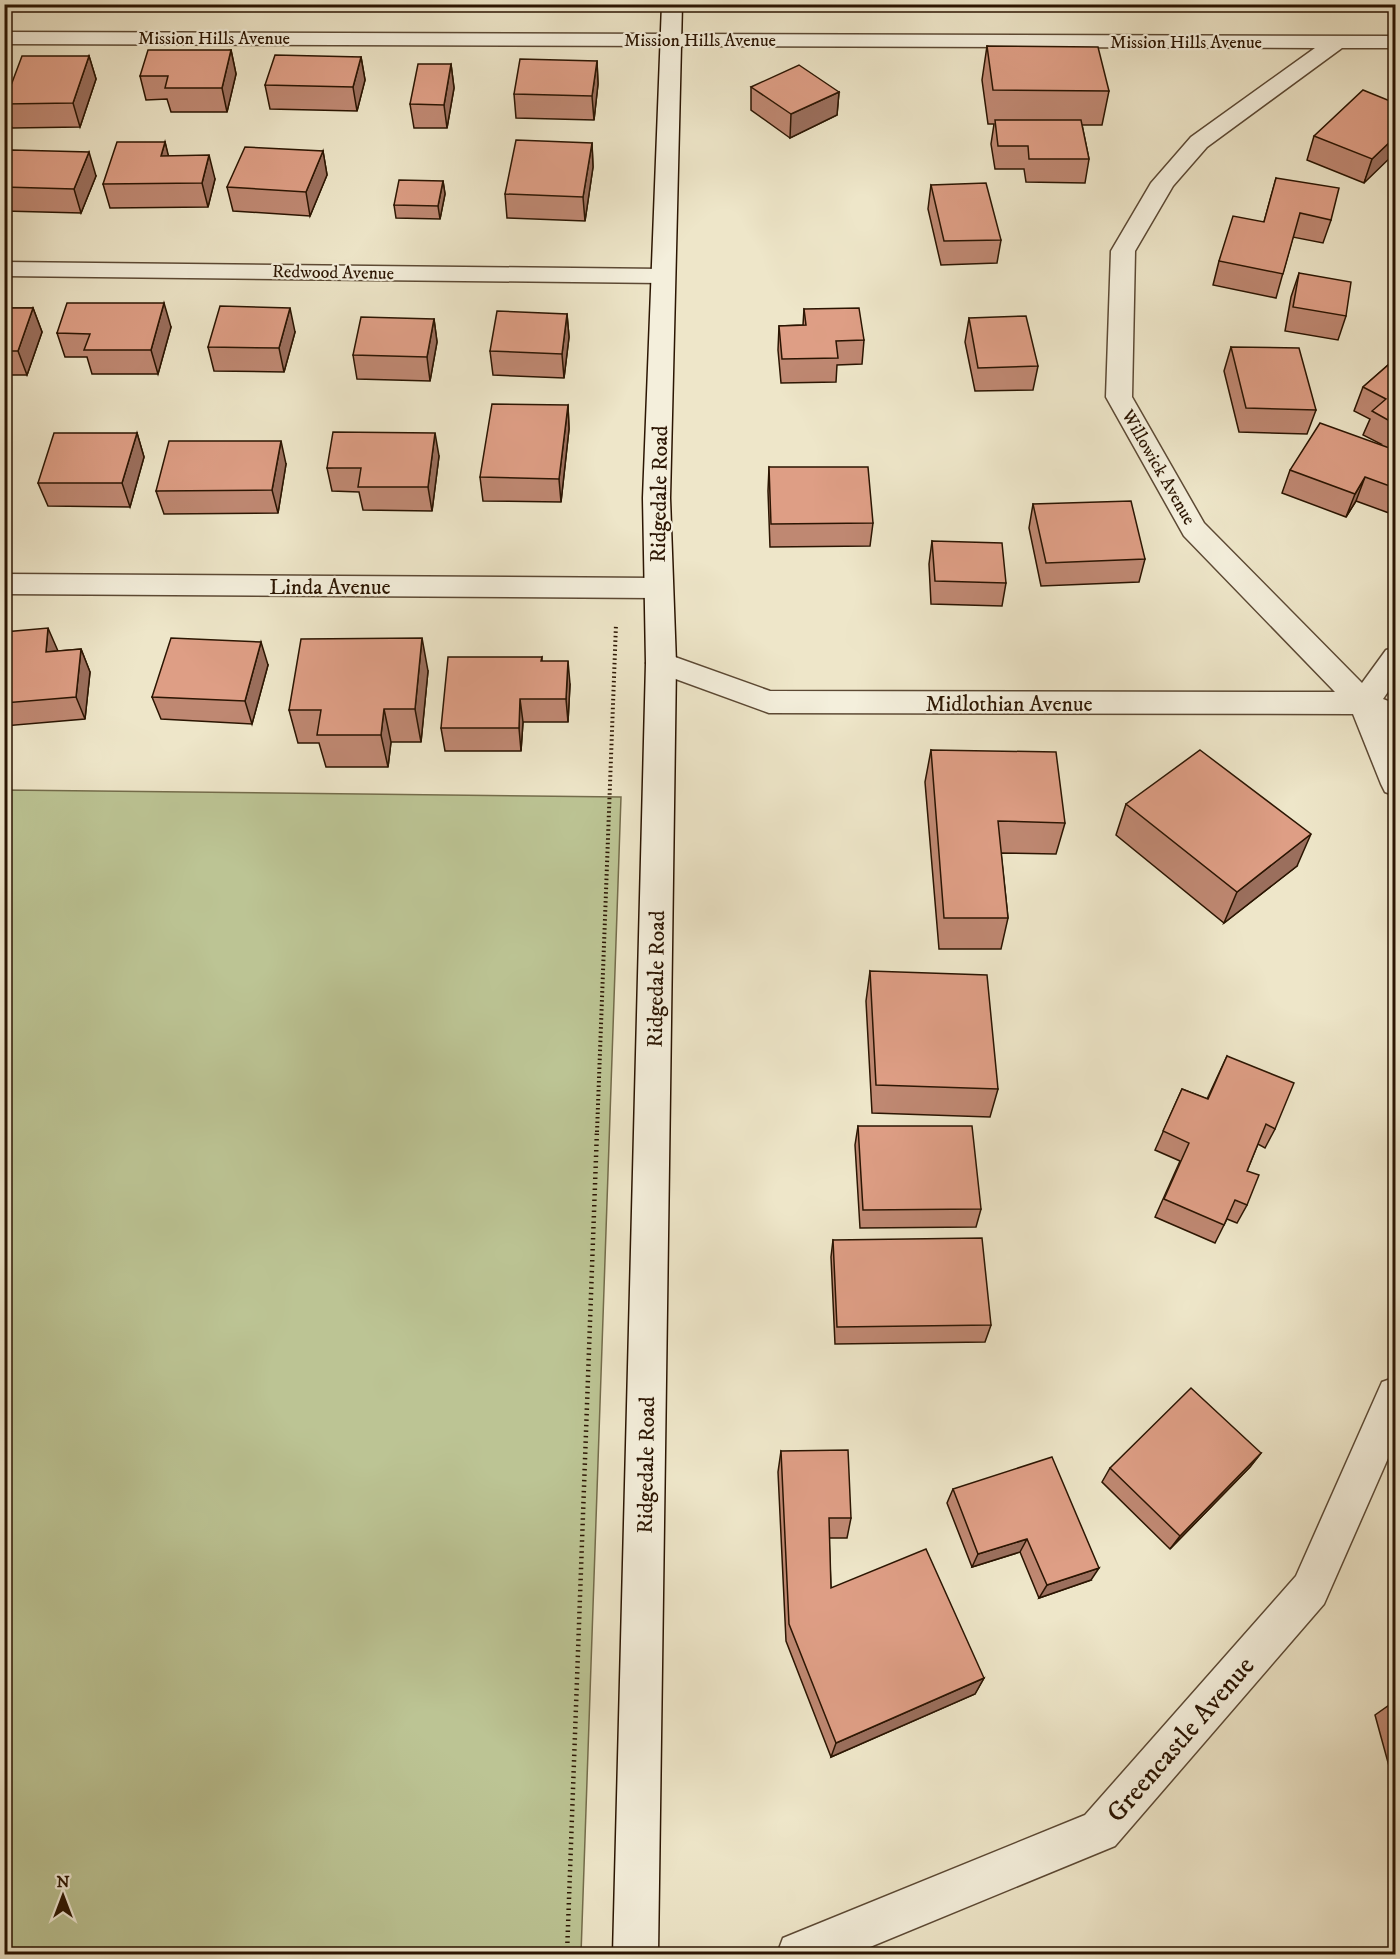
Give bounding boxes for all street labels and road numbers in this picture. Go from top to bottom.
street label: Mission Hills Avenue [138,28,290,50]
street label: Mission Hills Avenue [624,30,776,52]
street label: Mission Hills Avenue [1110,32,1262,54]
street label: Redwood Avenue [272,261,394,285]
street label: Willowick Avenue [1116,405,1200,529]
street label: Ridgedale Road [645,425,674,563]
street label: Linda Avenue [269,574,391,601]
street label: Midlothian Avenue [925,691,1093,718]
street label: Ridgedale Road [642,910,671,1048]
street label: Ridgedale Road [632,1396,661,1534]
street label: Greencastle Avenue [1099,1650,1262,1830]

